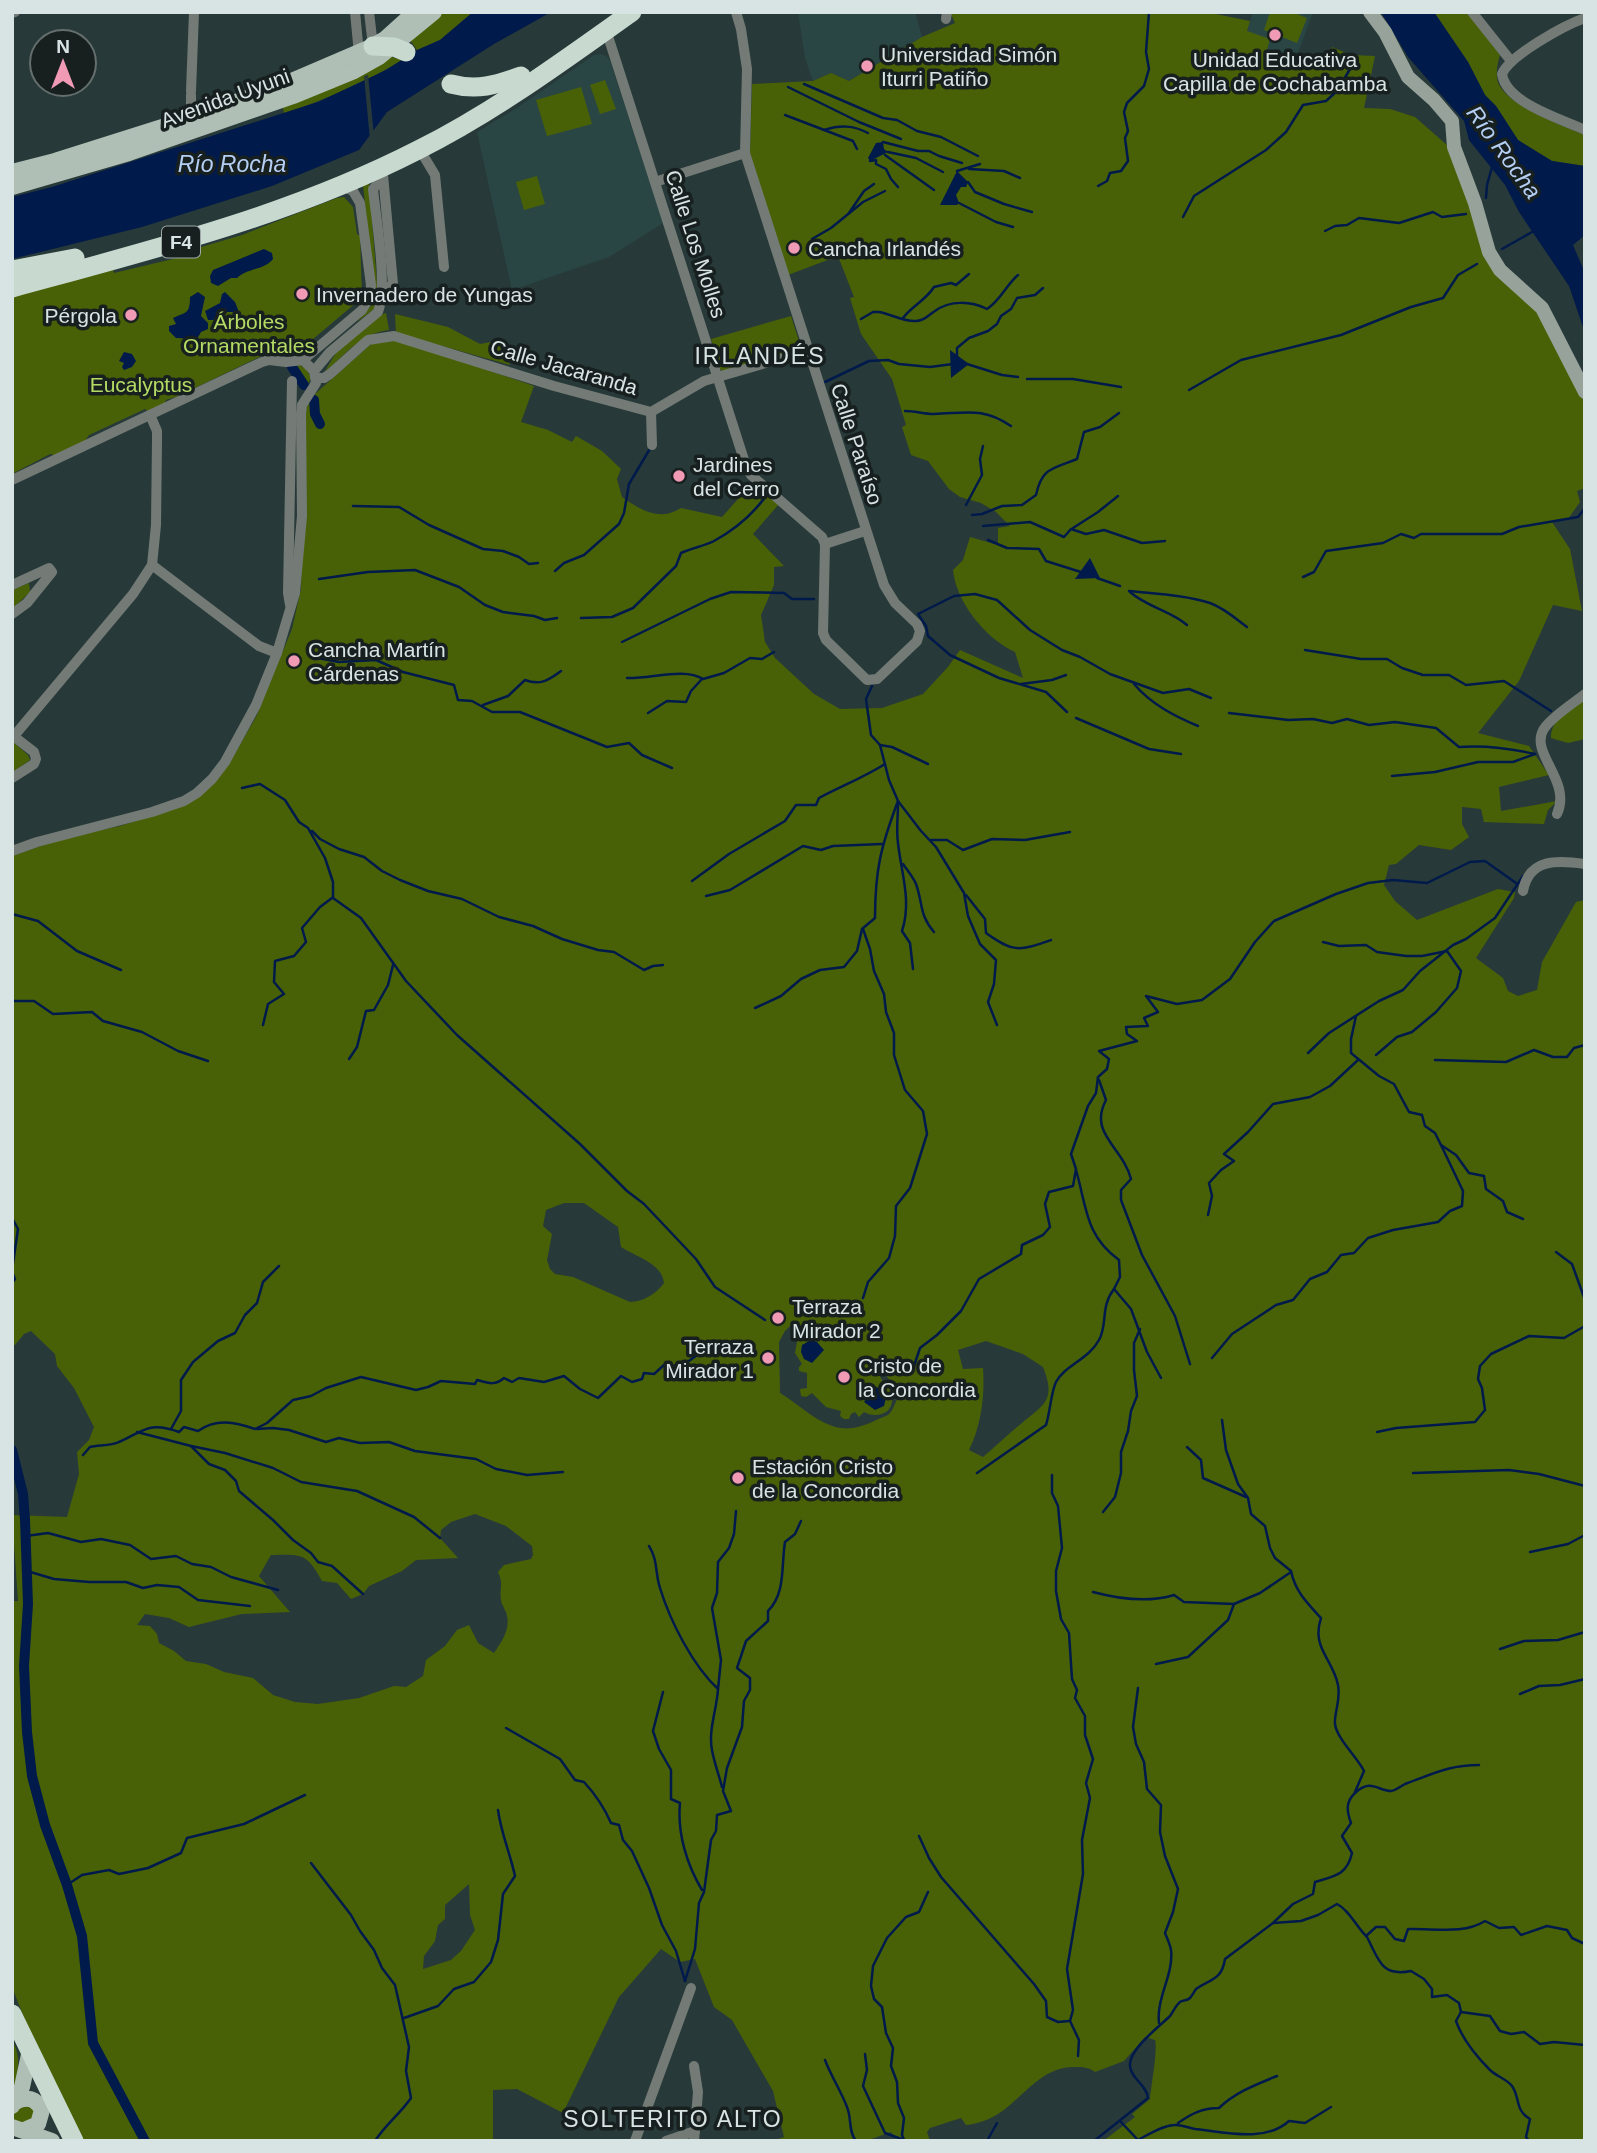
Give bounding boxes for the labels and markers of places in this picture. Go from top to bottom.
marker: Unidad Educativa Capilla de Cochabamba [1267,27,1283,43]
place label: Universidad Simón Iturri Patiño [881,43,1057,90]
place label: Unidad Educativa Capilla de Cochabamba [1163,48,1387,95]
marker: Universidad Simón Iturri Patiño [859,58,875,74]
place label: Cancha Irlandés [808,237,961,260]
marker: Cancha Irlandés [786,240,802,256]
place label: Invernadero de Yungas [316,283,533,306]
marker: Invernadero de Yungas [294,286,310,302]
place label: Pérgola [45,304,117,327]
marker: Pérgola [123,307,139,323]
place label: Jardines del Cerro [693,453,779,500]
marker: Jardines del Cerro [671,468,687,484]
place label: Cancha Martín Cárdenas [308,638,446,685]
marker: Cancha Martín Cárdenas [286,653,302,669]
place label: Terraza Mirador 2 [792,1295,881,1342]
marker: Terraza Mirador 2 [770,1310,786,1326]
place label: Terraza Mirador 1 [665,1335,754,1382]
marker: Terraza Mirador 1 [760,1350,776,1366]
place label: Cristo de la Concordia [858,1354,976,1401]
marker: Cristo de la Concordia [836,1369,852,1385]
place label: Estación Cristo de la Concordia [752,1455,899,1502]
marker: Estación Cristo de la Concordia [730,1470,746,1486]

